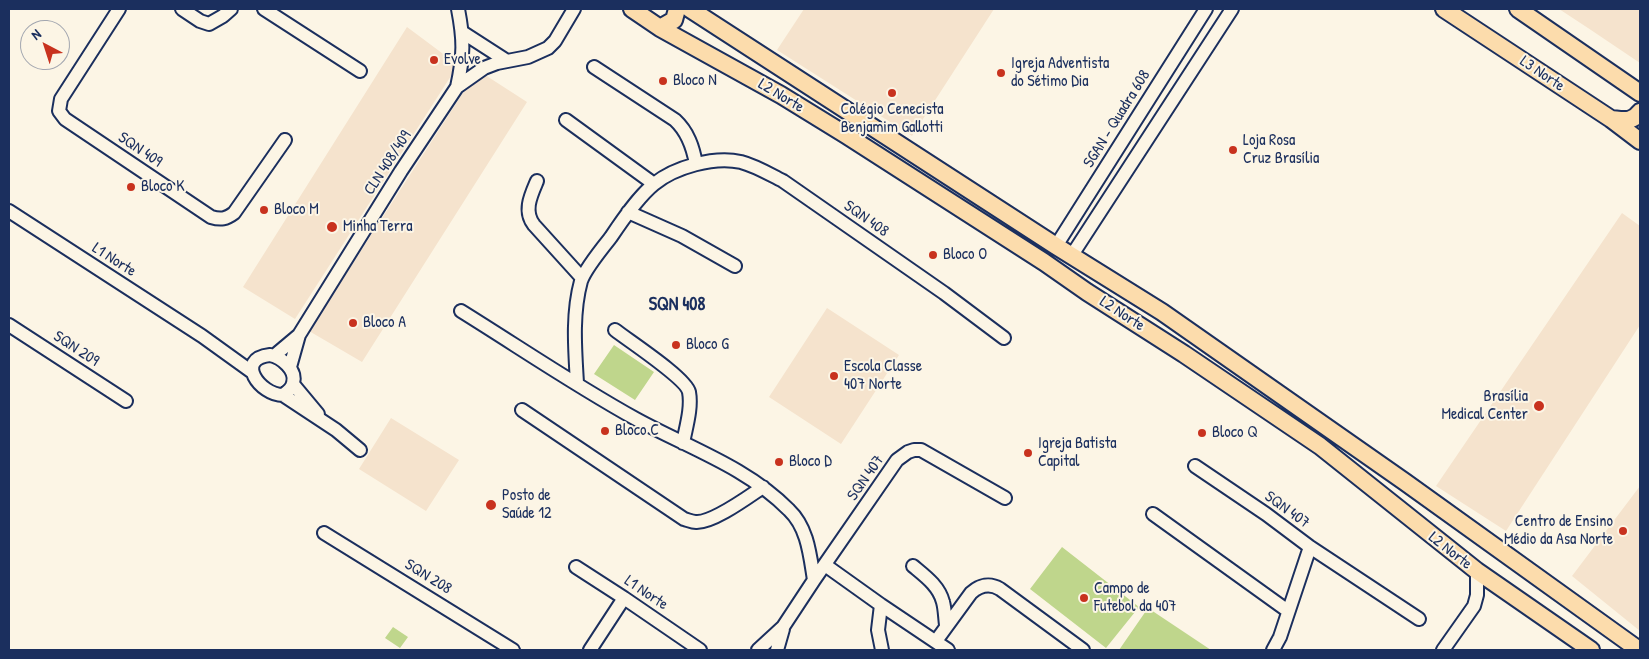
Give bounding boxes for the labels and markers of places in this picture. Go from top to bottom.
place label: Evolve [444,50,481,70]
marker: Evolve [428,54,440,66]
place label: Igreja Adventista do Sétimo Dia [1011,54,1109,92]
marker: Igreja Adventista do Sétimo Dia [995,67,1007,79]
place label: Bloco N [673,71,717,91]
marker: Bloco N [657,75,669,87]
marker: Colégio Cenecista Benjamim Gallotti [886,87,898,99]
place label: Colégio Cenecista Benjamim Gallotti [840,100,944,138]
place label: Loja Rosa Cruz Brasília [1243,131,1319,169]
marker: Loja Rosa Cruz Brasília [1227,144,1239,156]
place label: Bloco K [141,177,185,197]
marker: Bloco K [125,181,137,193]
place label: Bloco M [274,200,319,220]
marker: Bloco M [258,204,270,216]
place label: Minha Terra [343,217,412,237]
marker: Minha Terra [325,220,339,234]
place label: Bloco O [943,245,987,265]
marker: Bloco O [927,249,939,261]
place label: Bloco A [363,313,406,333]
marker: Bloco A [347,317,359,329]
place label: Bloco G [686,335,729,355]
marker: Bloco G [670,339,682,351]
place label: Escola Classe 407 Norte [844,357,922,395]
marker: Escola Classe 407 Norte [828,370,840,382]
place label: Brasília Medical Center [1441,387,1528,425]
marker: Brasília Medical Center [1532,399,1546,413]
place label: Bloco C [615,421,659,441]
place label: Bloco Q [1212,423,1258,443]
marker: Bloco C [599,425,611,437]
marker: Bloco Q [1196,427,1208,439]
place label: Igreja Batista Capital [1038,434,1117,472]
marker: Igreja Batista Capital [1022,447,1034,459]
place label: Bloco D [789,452,832,472]
marker: Bloco D [773,456,785,468]
place label: Posto de Saúde 12 [502,486,552,524]
marker: Posto de Saúde 12 [484,498,498,512]
place label: Centro de Ensino Médio da Asa Norte [1504,512,1613,550]
marker: Centro de Ensino Médio da Asa Norte [1617,525,1629,537]
place label: Campo de Futebol da 407 [1094,579,1177,617]
marker: Campo de Futebol da 407 [1078,592,1090,604]

